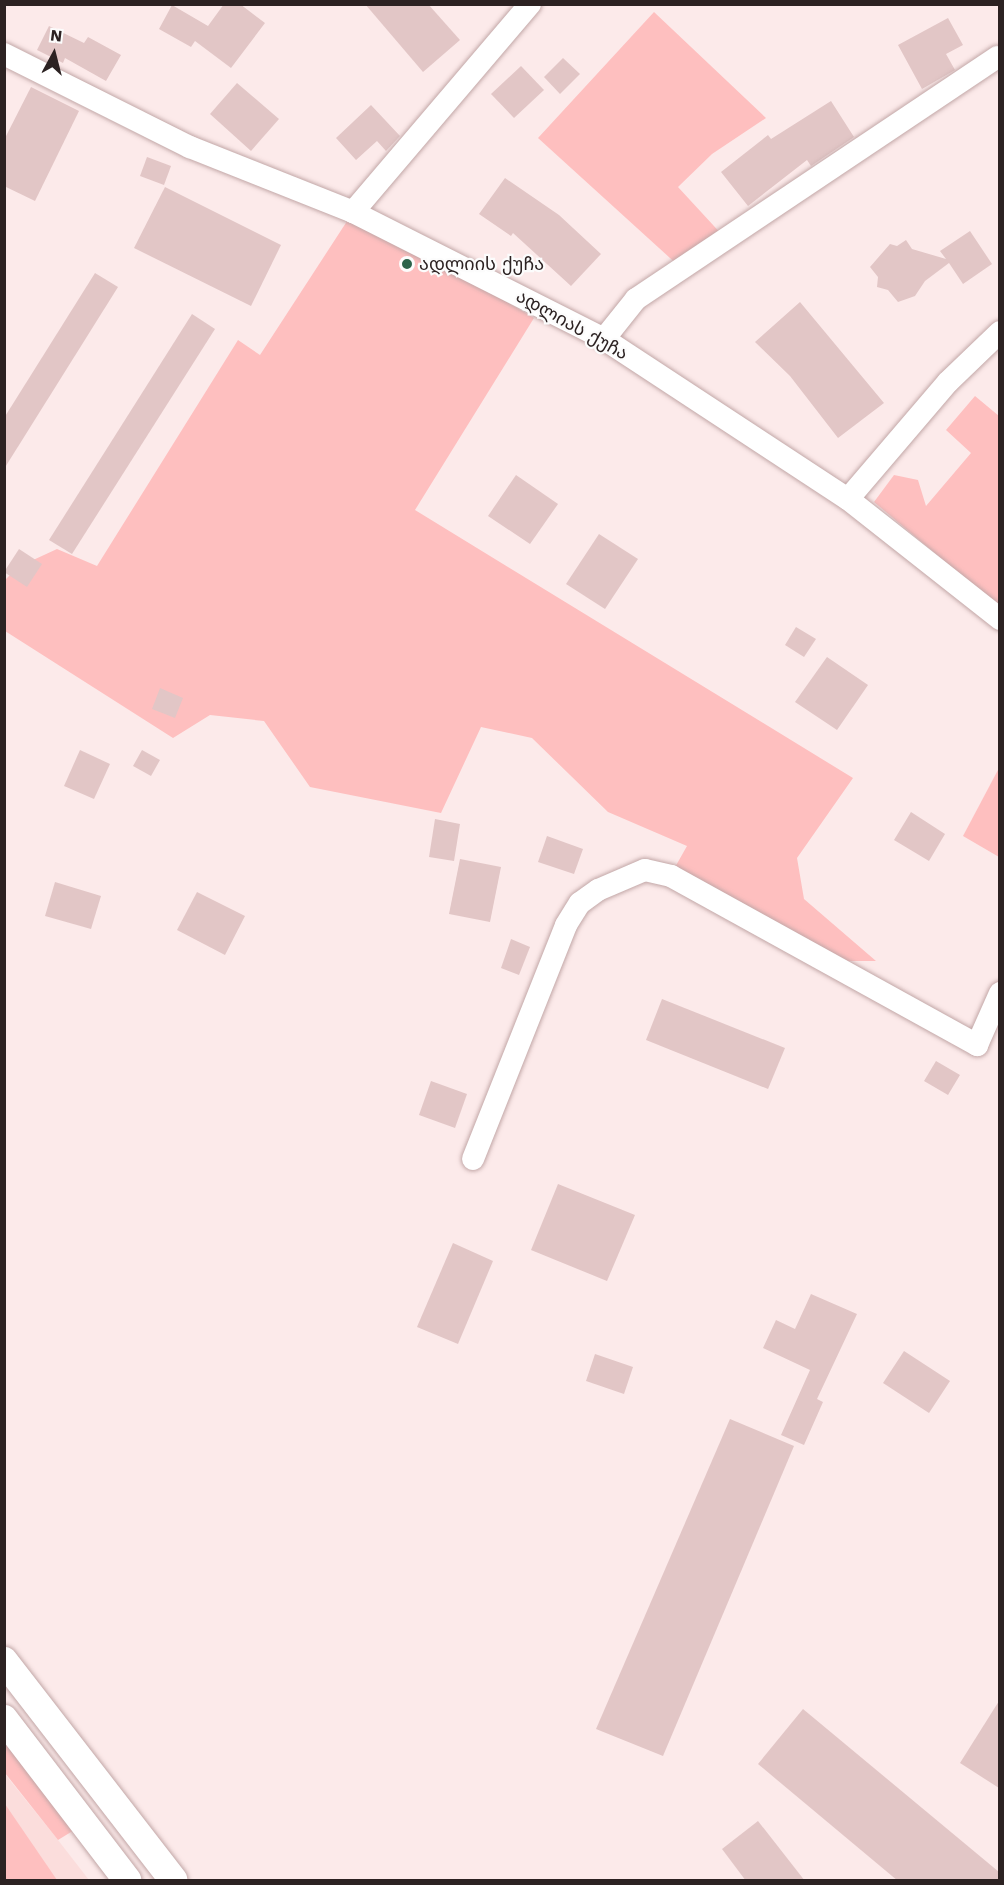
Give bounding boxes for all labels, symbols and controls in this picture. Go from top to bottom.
north arrow [24,24,84,84]
text: N [49,25,63,46]
place label: ადლიის ქუჩა [419,253,544,275]
marker: ადლიის ქუჩა [400,257,414,271]
street label: ადლიას ქუჩა [512,285,632,365]

